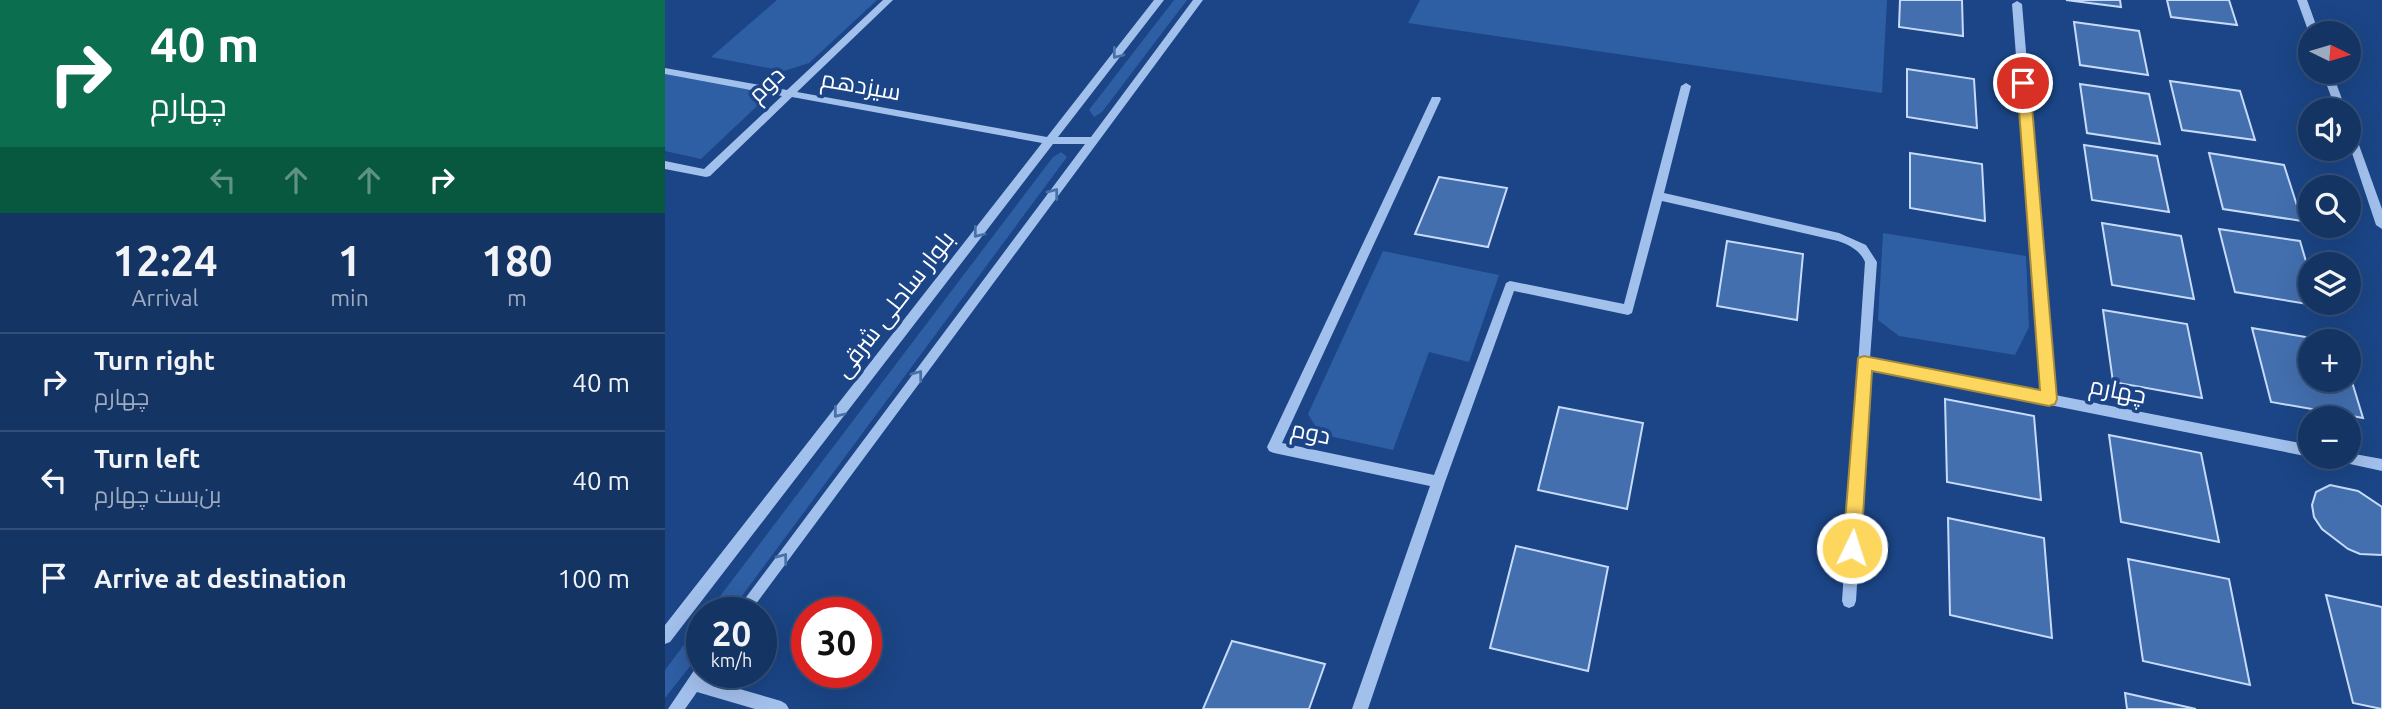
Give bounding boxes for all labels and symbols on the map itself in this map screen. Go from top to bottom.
north arrow [2298,21,2361,84]
one-way arrow [1113,46,1126,58]
pin [1993,53,2053,113]
street label: دوم [742,60,792,110]
street label: سیزدهم [818,65,903,108]
one-way arrow [1046,188,1059,201]
street label: بلوار ساحلی شرقی [829,226,960,383]
one-way arrow [973,226,986,238]
one-way arrow [910,370,923,383]
street label: چهارم [2087,371,2149,412]
one-way arrow [834,405,847,418]
street label: دوم [1288,415,1333,452]
position arrow [1815,511,1889,585]
one-way arrow [774,553,787,566]
speed limit sign: 30 [791,597,882,688]

